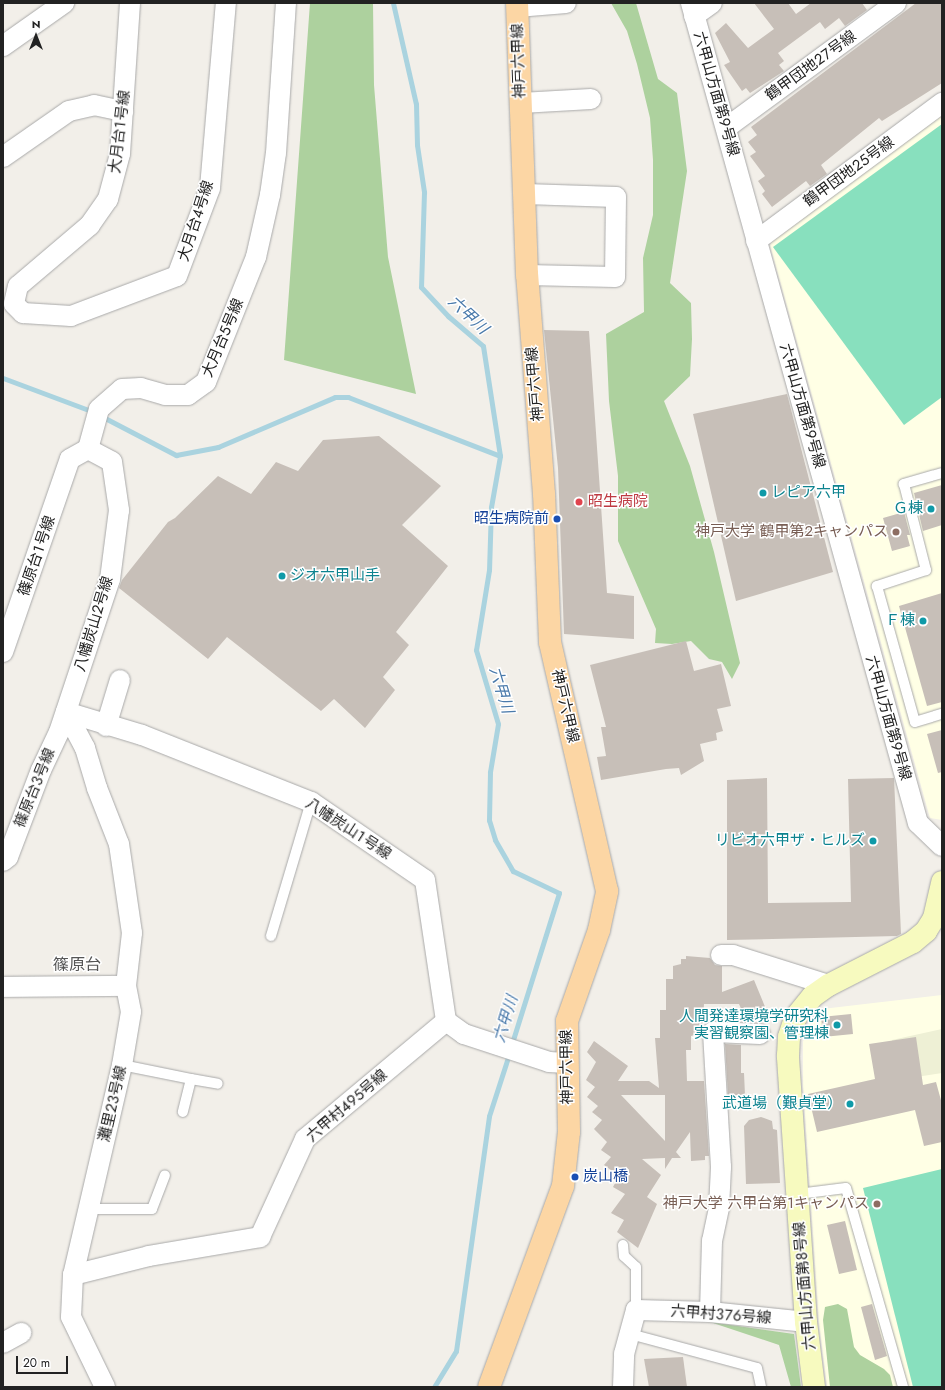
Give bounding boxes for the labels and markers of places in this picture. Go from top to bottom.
place label: レピア六甲 [771,484,846,502]
marker: レピア六甲 [758,488,768,498]
place label: 昭生病院 [588,493,648,511]
marker: 昭生病院 [573,496,585,508]
place label: Ｇ棟 [893,500,923,518]
marker: Ｇ棟 [926,504,936,514]
place label: 昭生病院前 [474,510,549,528]
marker: 昭生病院前 [552,514,562,524]
place label: 神戸大学 鶴甲第2キャンパス [695,523,888,541]
marker: 神戸大学 鶴甲第2キャンパス [891,527,901,537]
place label: ジオ六甲山手 [290,567,380,585]
marker: ジオ六甲山手 [277,571,287,581]
place label: Ｆ棟 [885,612,915,630]
marker: Ｆ棟 [918,616,928,626]
place label: リビオ六甲ザ・ヒルズ [715,832,865,850]
marker: リビオ六甲ザ・ヒルズ [868,836,878,846]
place label: 人間発達環境学研究科 実習観察園、管理棟 [679,1007,829,1042]
marker: 人間発達環境学研究科 実習観察園、管理棟 [832,1020,842,1030]
place label: 武道場（艱貞堂） [722,1095,842,1113]
marker: 武道場（艱貞堂） [845,1099,855,1109]
place label: 炭山橋 [583,1168,628,1186]
marker: 炭山橋 [570,1172,580,1182]
place label: 神戸大学 六甲台第1キャンパス [663,1195,869,1213]
marker: 神戸大学 六甲台第1キャンパス [872,1199,882,1209]

